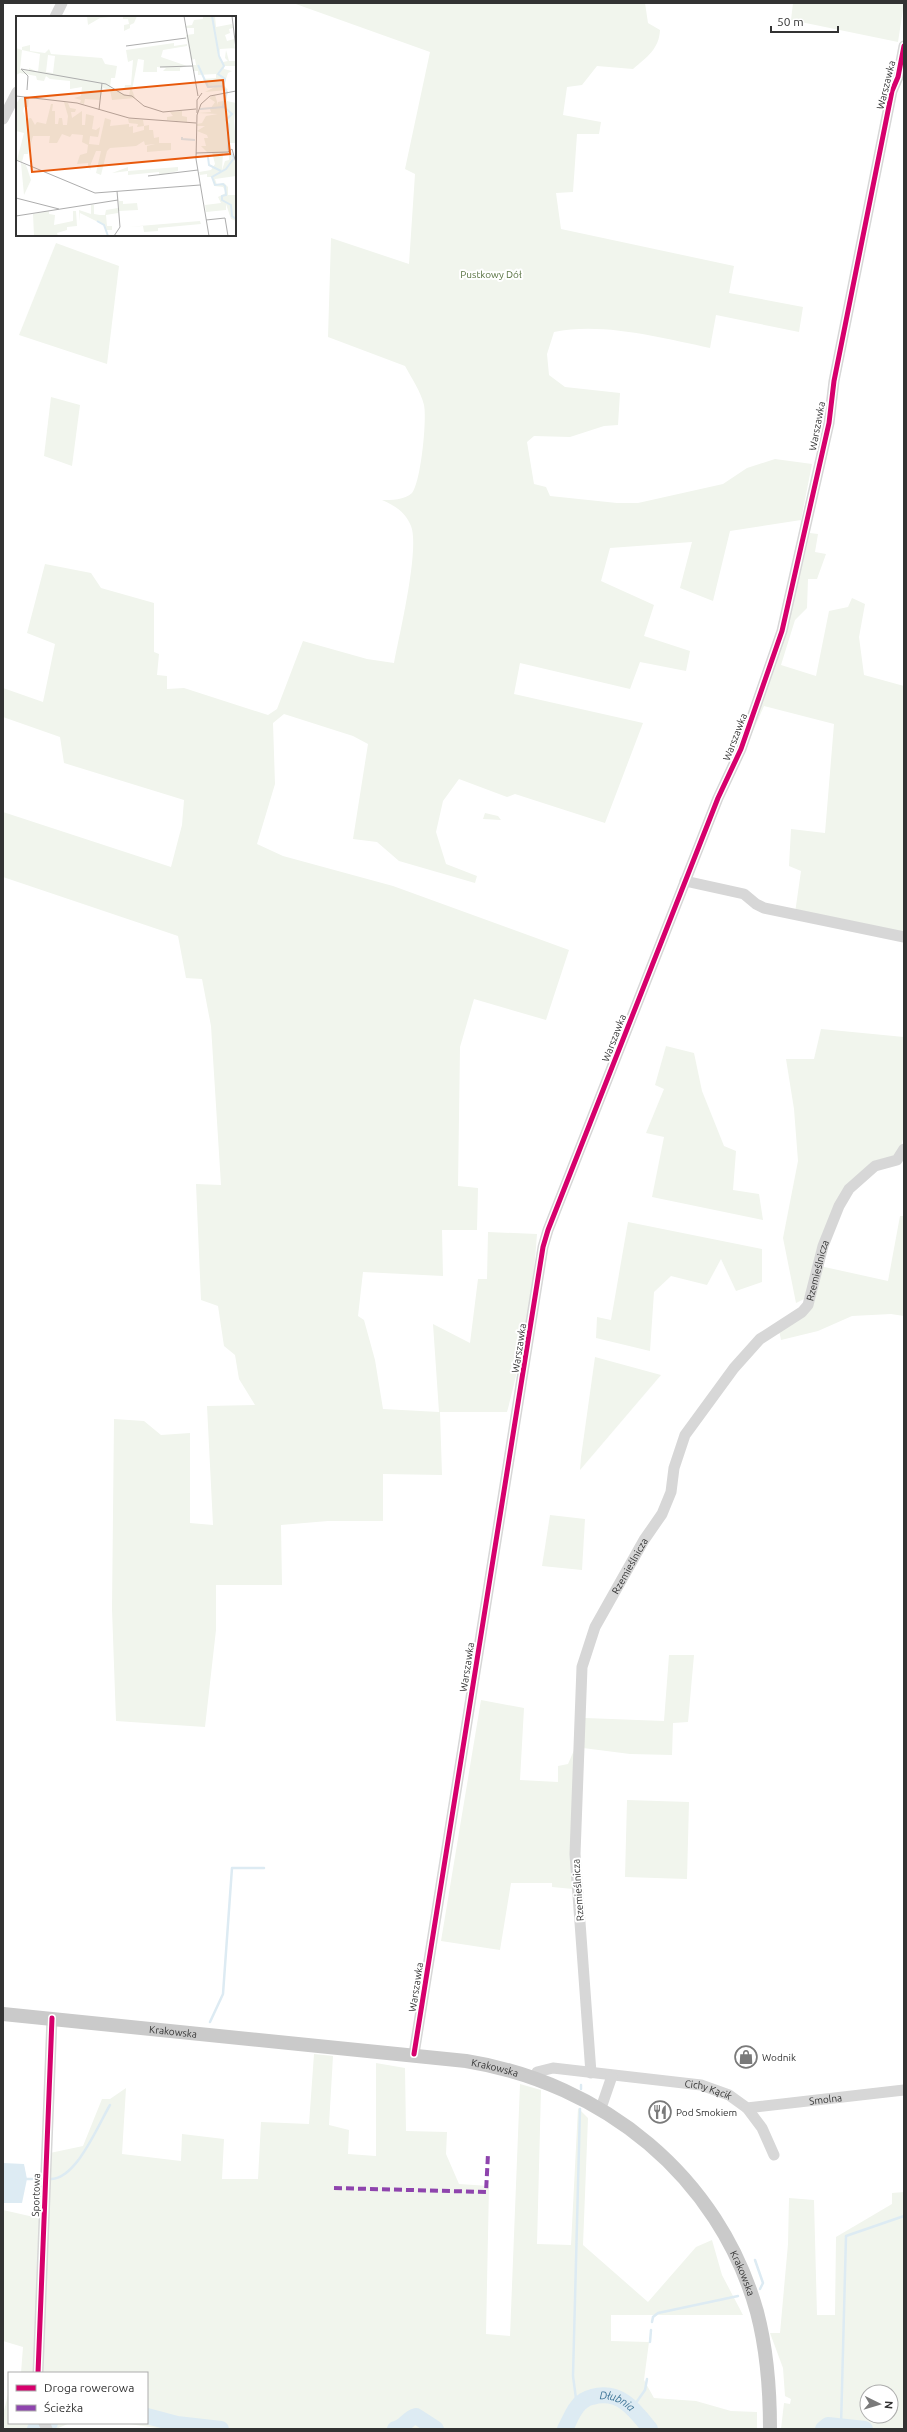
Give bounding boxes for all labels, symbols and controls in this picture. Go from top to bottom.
scale bar [771,8,838,34]
text: 50 m [777,15,804,28]
inset map [16,16,236,236]
street label: Warszawka [875,59,897,111]
park label: Pustkowy Dół [460,269,522,280]
street label: Warszawka [807,400,827,452]
street label: Warszawka [721,712,749,762]
street label: Warszawka [600,1013,628,1063]
street label: Rzemieślnicza [804,1238,830,1302]
street label: Warszawka [510,1322,528,1374]
street label: Rzemieślnicza [609,1536,650,1596]
street label: Warszawka [458,1641,476,1693]
street label: Rzemieślnicza [570,1858,586,1922]
street label: Warszawka [407,1961,425,2013]
street label: Krakowska [149,2023,198,2039]
shop icon: Wodnik [733,2044,759,2070]
place label: Wodnik [762,2052,796,2063]
street label: Krakowska [471,2057,520,2078]
street label: Cichy Kącik [684,2078,735,2101]
street label: Smolna [808,2092,843,2106]
restaurant icon: Pod Smokiem [647,2099,673,2125]
place label: Pod Smokiem [676,2107,737,2118]
street label: Sportowa [30,2173,42,2217]
street label: Krakowska [729,2249,757,2297]
legend [8,2372,148,2424]
text: Droga rowerowa [44,2381,134,2394]
north arrow [859,2384,899,2424]
water label: Dłubnia [599,2389,637,2414]
text: N [883,2400,895,2409]
text: Ścieżka [44,2401,83,2414]

